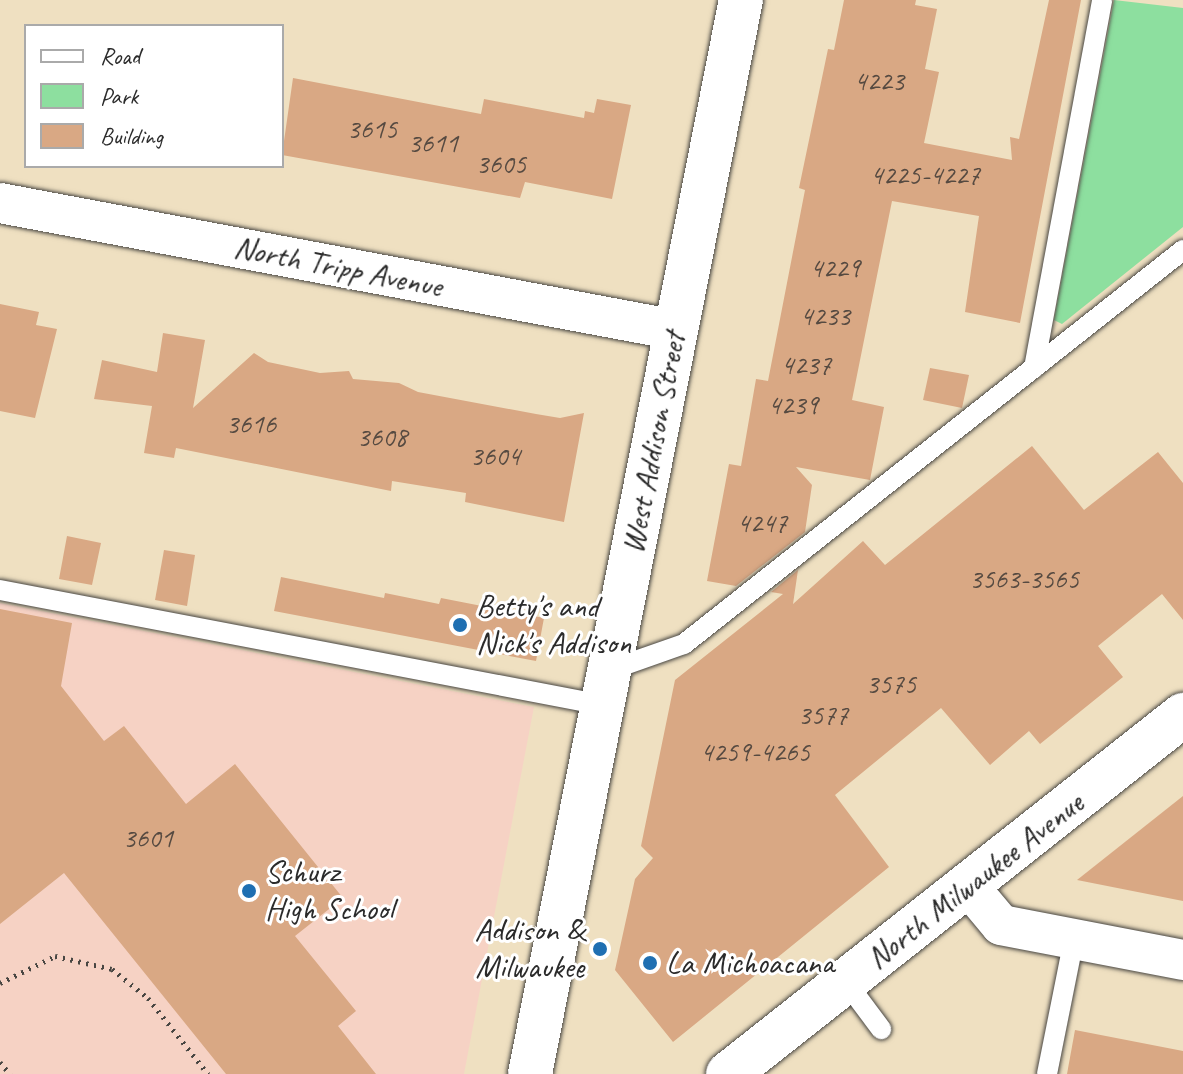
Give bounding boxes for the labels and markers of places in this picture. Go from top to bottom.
place label: Betty's and Nick's Addison [476,588,631,663]
marker: Betty's and Nick's Addison [451,616,469,634]
place label: Schurz High School [265,854,392,929]
marker: Schurz High School [240,882,258,900]
place label: Addison & Milwaukee [474,912,584,987]
marker: Addison & Milwaukee [591,940,609,958]
place label: La Michoacana [666,944,834,982]
marker: La Michoacana [641,954,659,972]

